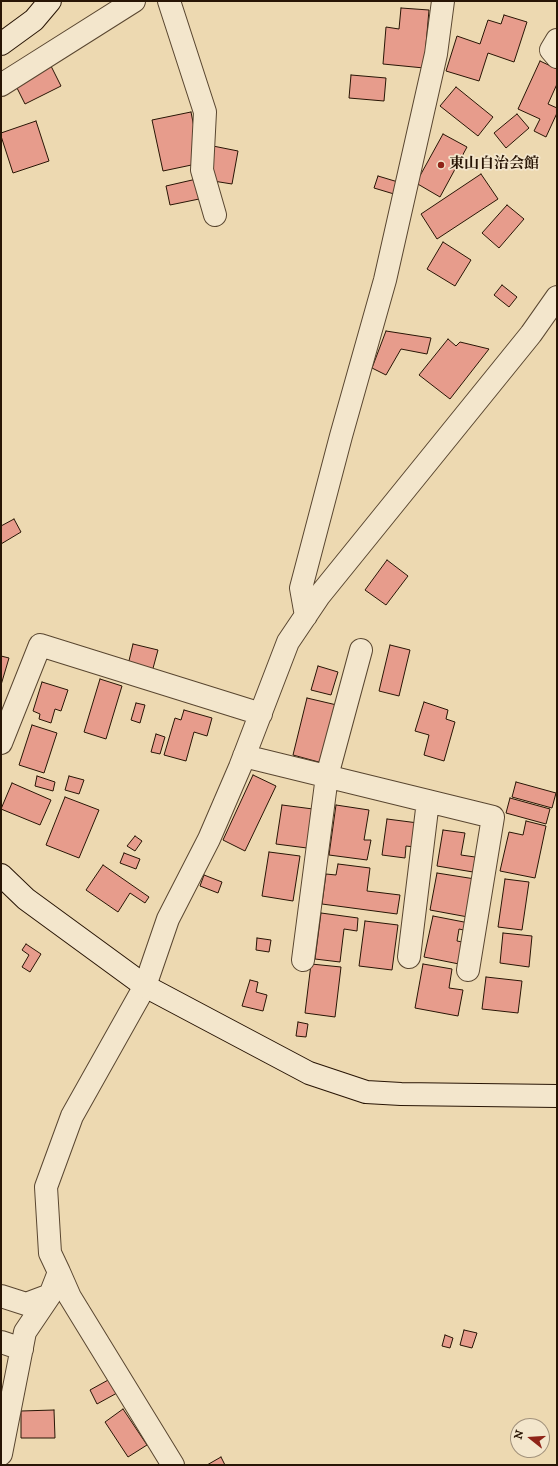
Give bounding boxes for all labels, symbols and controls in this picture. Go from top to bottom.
place label: 東山自治会館 [449,156,539,174]
marker: 東山自治会館 [436,160,446,170]
north arrow [510,1418,550,1458]
text: N [511,1428,527,1441]

